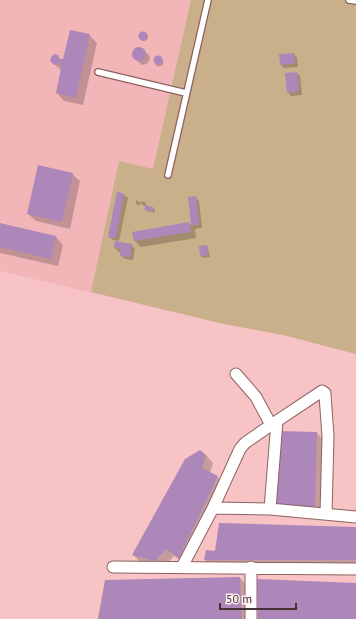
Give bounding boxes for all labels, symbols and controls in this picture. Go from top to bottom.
scale bar [220,585,296,611]
text: 50 m [226,591,252,606]

